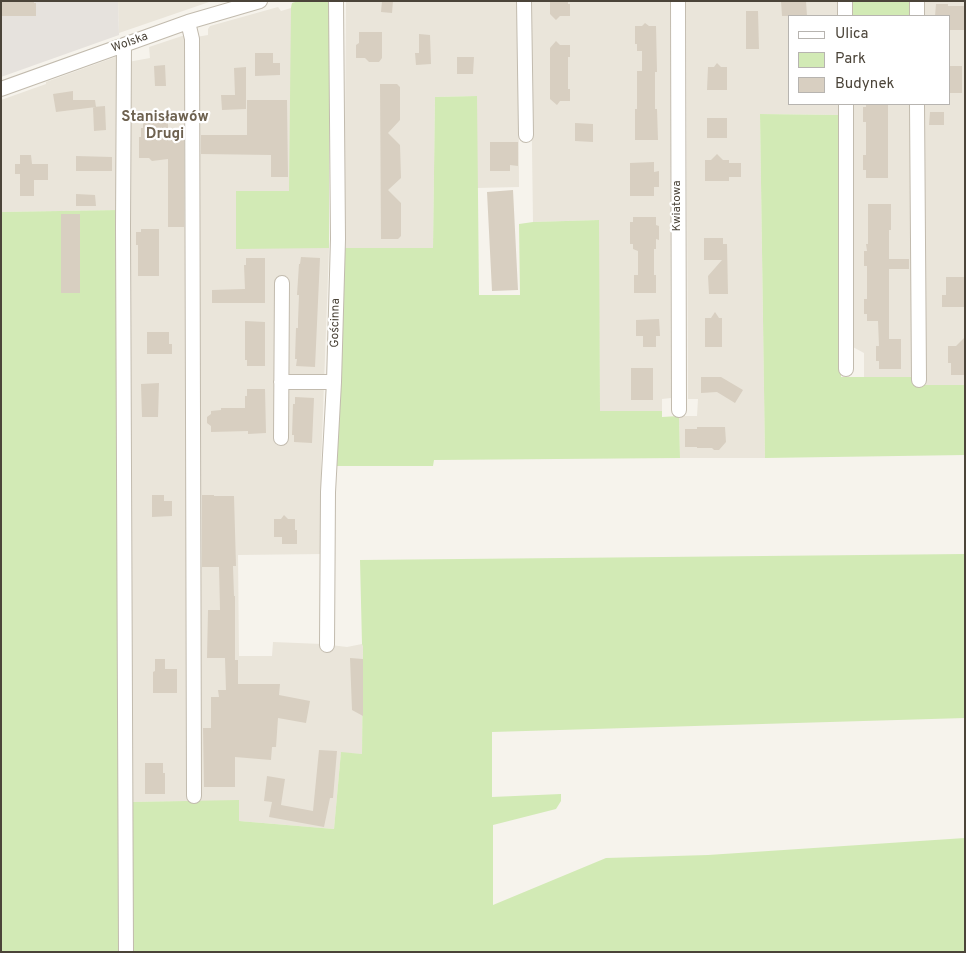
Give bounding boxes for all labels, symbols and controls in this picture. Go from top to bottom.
legend [788,15,951,105]
text: Ulica [835,25,868,44]
street label: Wolska [110,30,150,56]
text: Park [835,50,866,69]
text: Budynek [835,75,894,94]
district label: Stanisławów Drugi [121,109,209,144]
street label: Kwiatowa [671,180,685,232]
street label: Gościnna [328,298,344,348]

